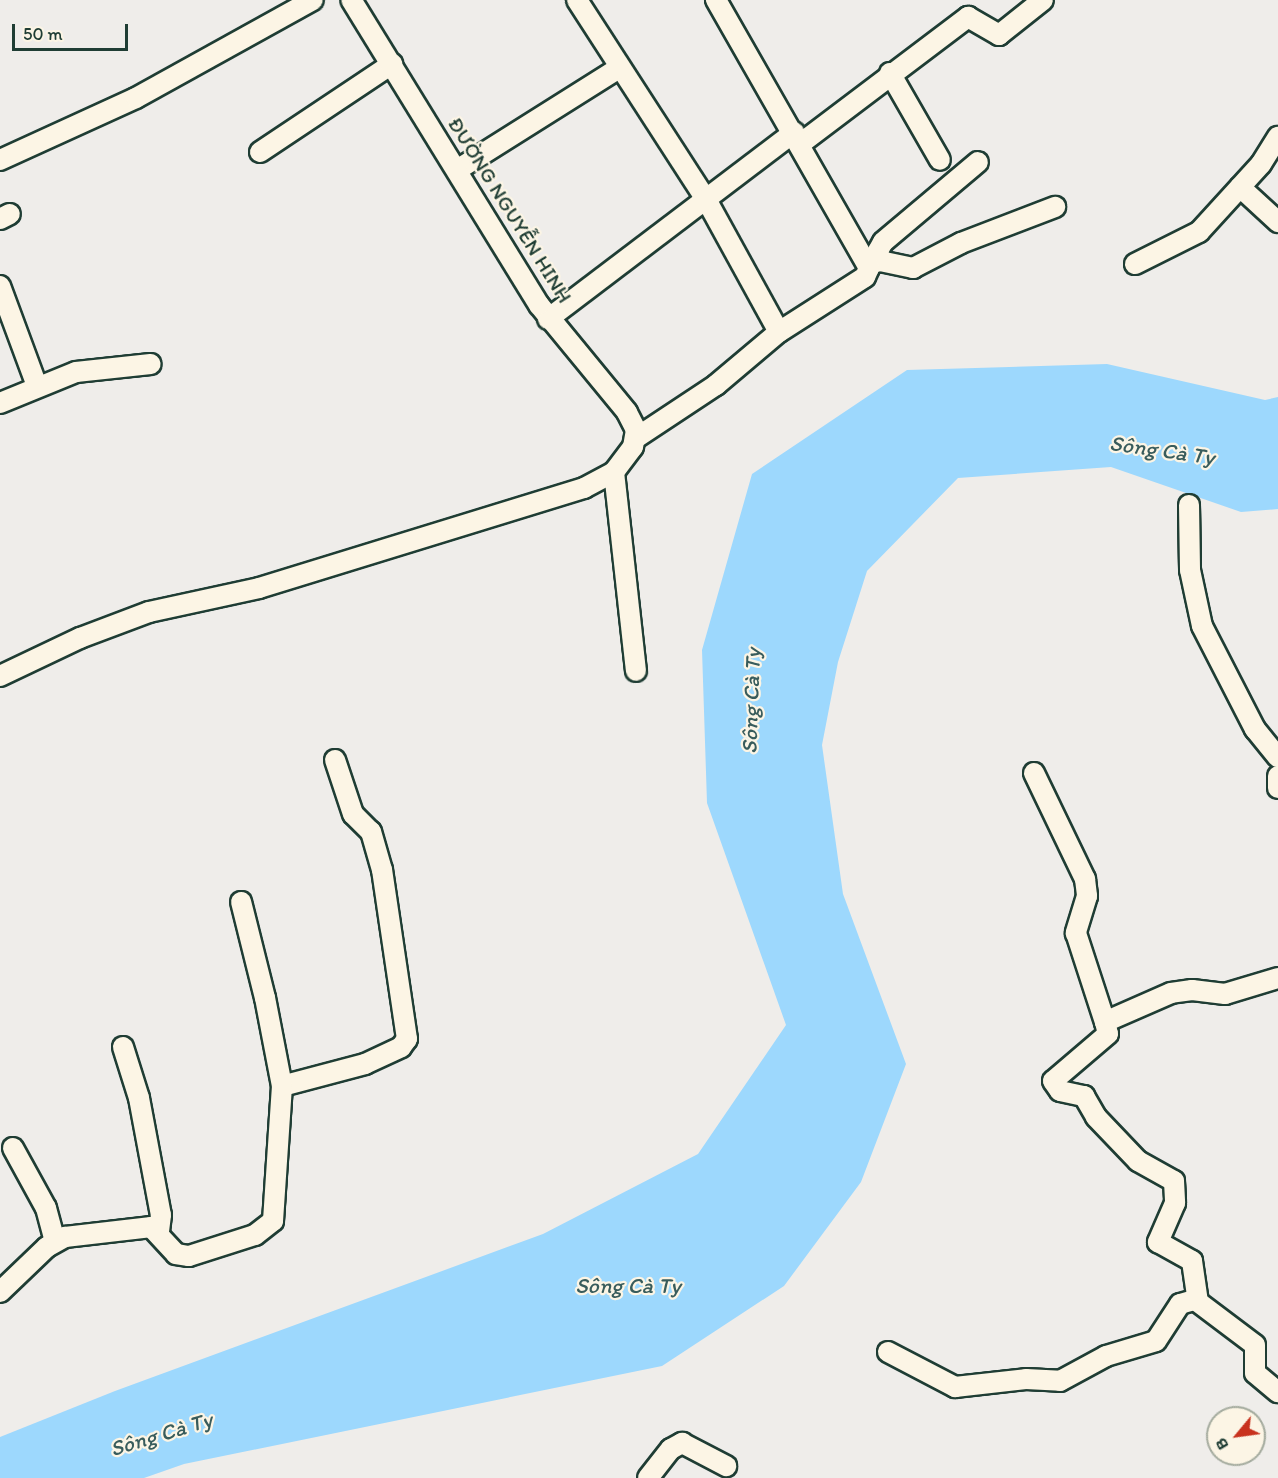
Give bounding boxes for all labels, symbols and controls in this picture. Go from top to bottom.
scale bar [15,12,130,50]
text: 50 m [23,23,63,45]
street label: ĐƯỜNG NGUYỄN HINH [443,112,577,308]
water label: Sông Cà Ty [1109,430,1215,470]
water label: Sông Cà Ty [736,649,766,753]
water label: Sông Cà Ty [576,1273,680,1299]
water label: Sông Cà Ty [108,1406,214,1462]
north arrow [1206,1406,1266,1466]
text: B [1211,1435,1232,1453]

